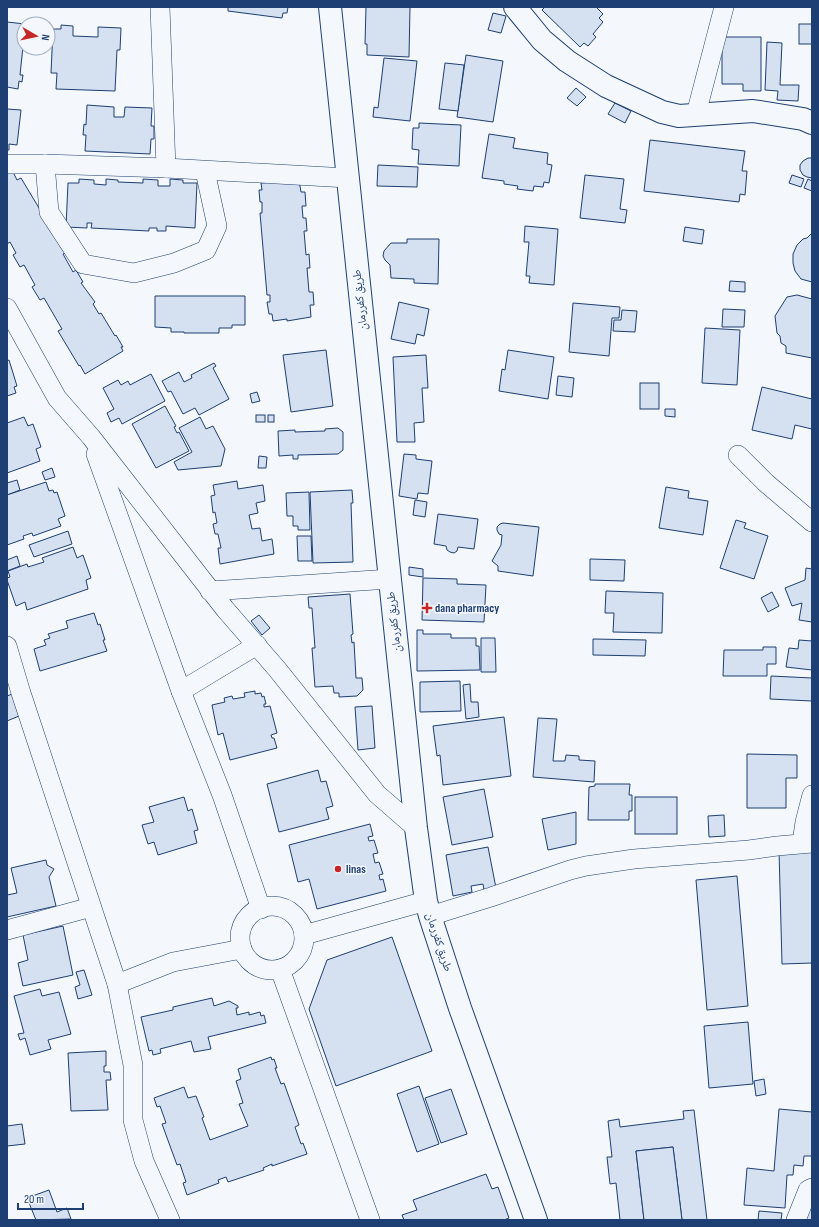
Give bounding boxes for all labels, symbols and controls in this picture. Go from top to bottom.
north arrow [16,16,56,56]
text: N [38,34,52,42]
street label: طريق كفررمان [349,269,371,331]
street label: طريق كفررمان [383,591,405,653]
place label: dana pharmacy [435,601,499,616]
marker: dana pharmacy [422,603,432,613]
place label: linas [346,862,366,877]
marker: linas [333,864,343,874]
street label: طريق كفررمان [422,911,456,973]
scale bar [18,1185,83,1211]
text: 20 m [24,1192,44,1207]

